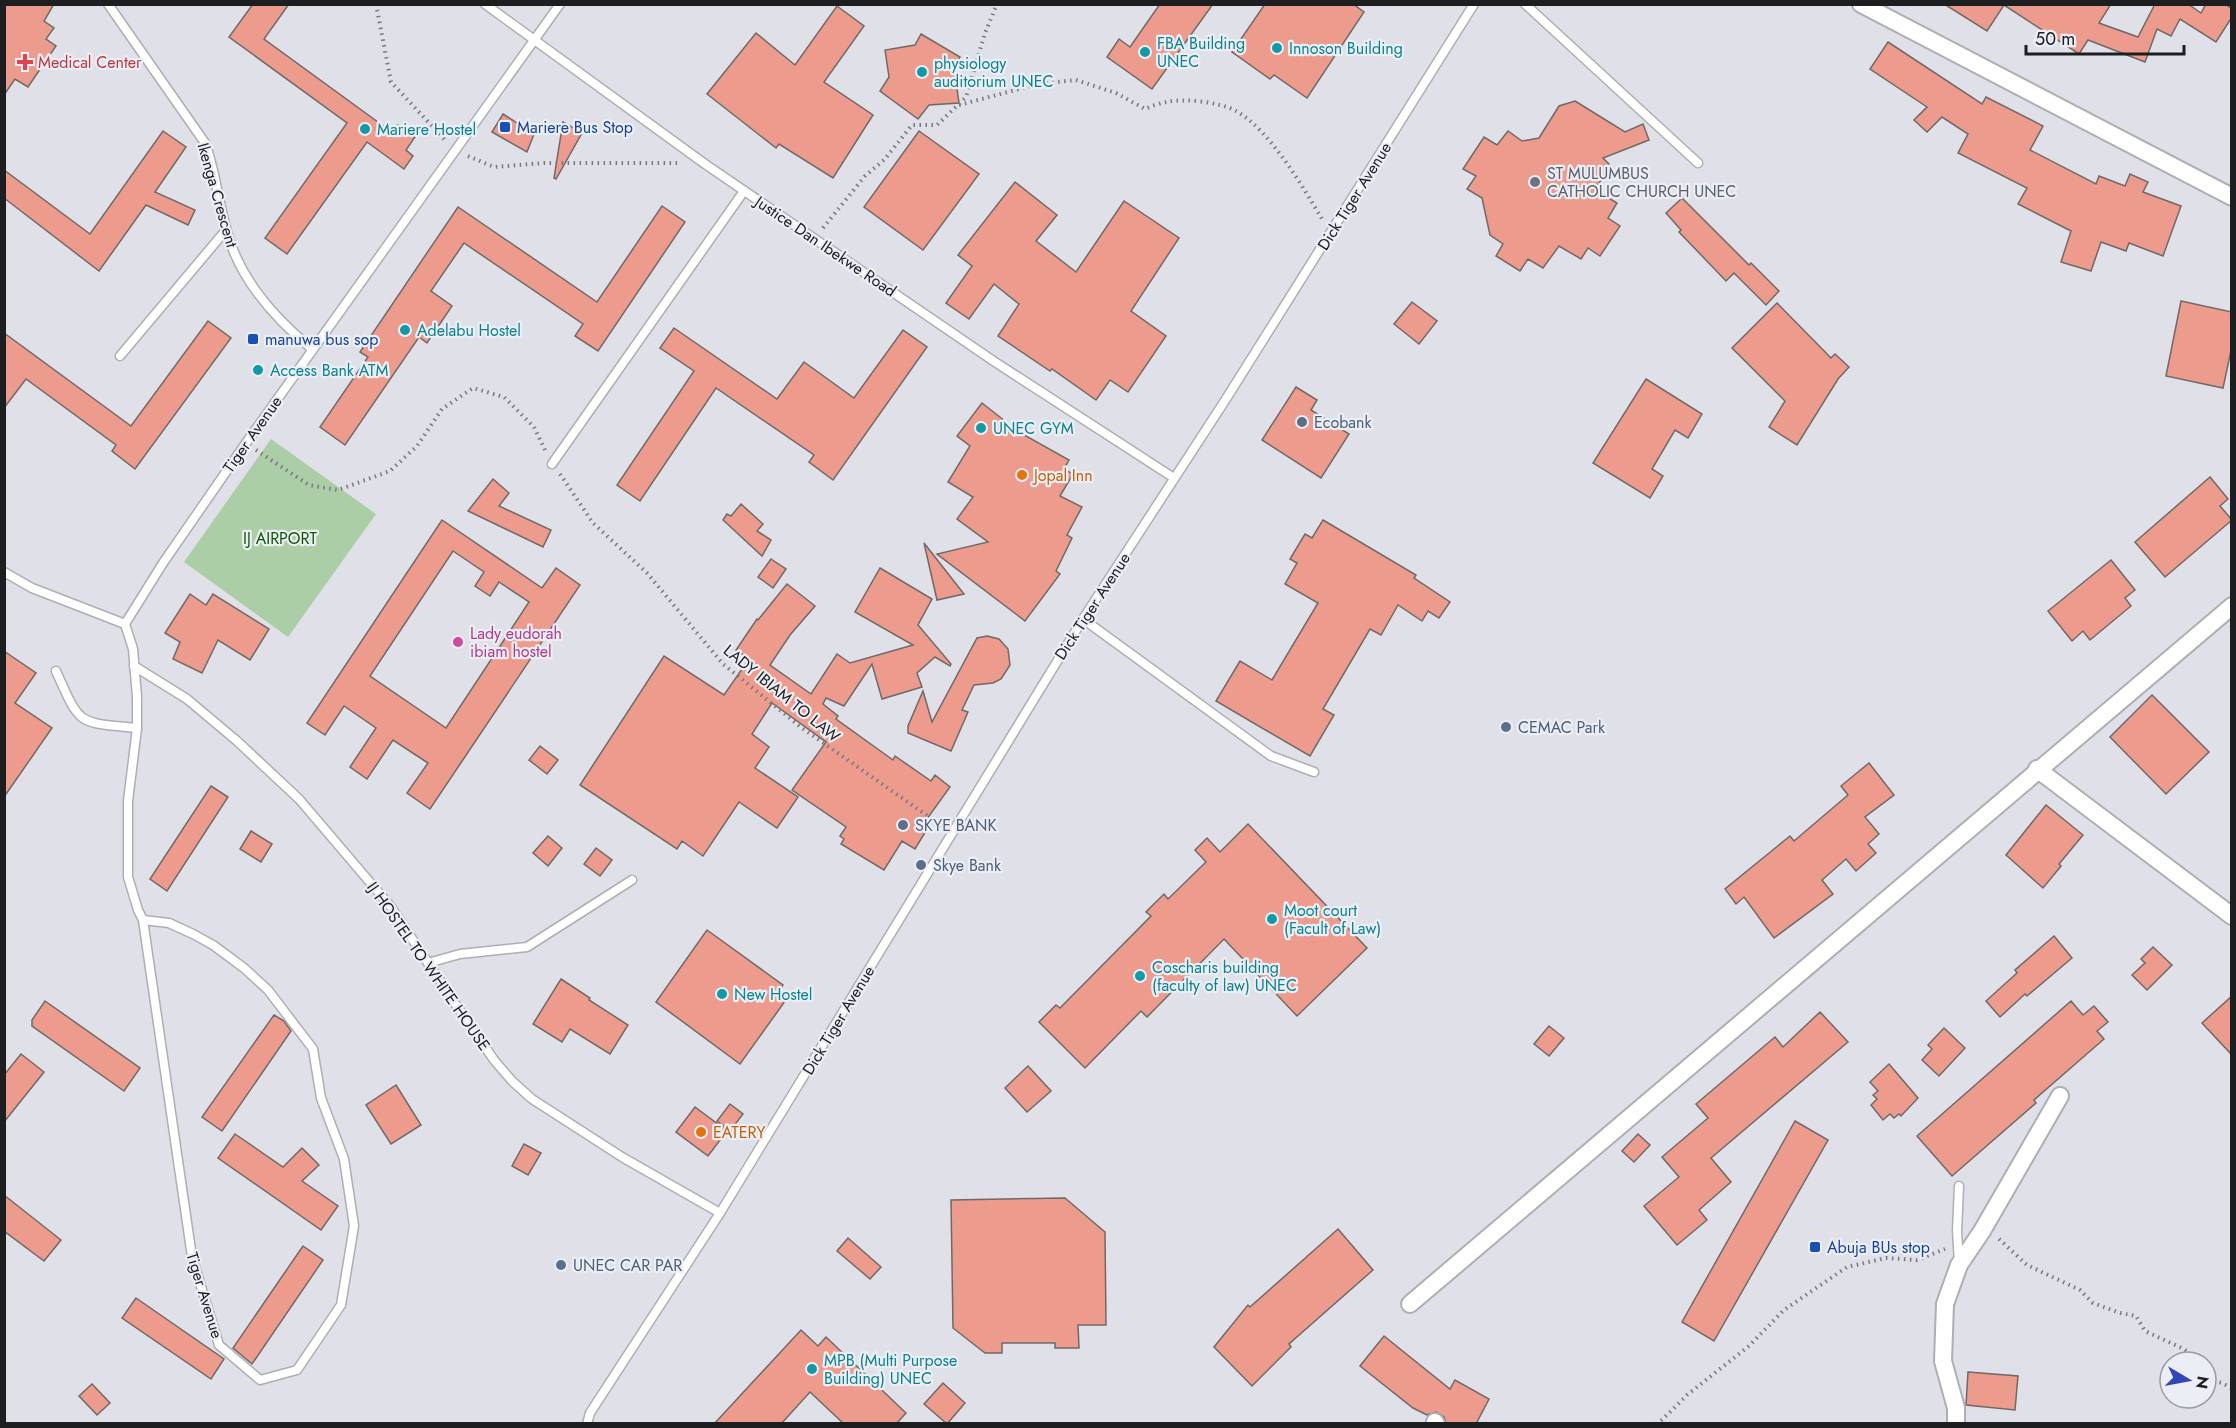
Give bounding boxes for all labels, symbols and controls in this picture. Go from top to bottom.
scale bar [2026,18,2184,56]
text: 50 m [2035,26,2075,52]
place label: FBA Building UNEC [1157,32,1245,73]
place label: Innoson Building [1289,37,1403,60]
marker: Innoson Building [1270,41,1284,55]
marker: FBA Building UNEC [1138,45,1152,59]
place label: Medical Center [38,51,142,74]
place label: physiology auditorium UNEC [934,52,1053,93]
marker: Medical Center [16,53,34,71]
marker: physiology auditorium UNEC [915,65,929,79]
place label: Mariere Bus Stop [517,116,633,139]
place label: Mariere Hostel [377,118,476,141]
marker: Mariere Bus Stop [498,120,512,134]
marker: Mariere Hostel [358,122,372,136]
street label: Dick Tiger Avenue [1312,138,1397,255]
street label: Ikenga Crescent [192,140,244,250]
place label: ST MULUMBUS CATHOLIC CHURCH UNEC [1547,162,1736,203]
marker: ST MULUMBUS CATHOLIC CHURCH UNEC [1528,175,1542,189]
street label: Justice Dan Ibekwe Road [749,189,901,302]
place label: Adelabu Hostel [417,319,521,342]
marker: Adelabu Hostel [398,323,412,337]
place label: manuwa bus sop [265,328,378,351]
marker: manuwa bus sop [246,332,260,346]
place label: Access Bank ATM [270,359,389,382]
marker: Access Bank ATM [251,363,265,377]
street label: Tiger Avenue [217,391,287,477]
place label: Ecobank [1314,411,1372,434]
marker: Ecobank [1295,415,1309,429]
place label: UNEC GYM [993,417,1074,440]
marker: UNEC GYM [974,421,988,435]
place label: Jopal Inn [1032,464,1093,487]
marker: Jopal Inn [1015,468,1029,482]
park label: IJ AIRPORT [243,527,317,550]
street label: Dick Tiger Avenue [1049,548,1136,664]
place label: Lady eudorah ibiam hostel [470,622,562,663]
marker: Lady eudorah ibiam hostel [451,635,465,649]
street label: LADY IBIAM TO LAW [718,639,845,748]
place label: CEMAC Park [1518,716,1606,739]
marker: CEMAC Park [1499,720,1513,734]
place label: SKYE BANK [915,814,997,837]
marker: SKYE BANK [896,818,910,832]
place label: Skye Bank [933,854,1002,877]
marker: Skye Bank [914,858,928,872]
street label: IJ HOSTEL TO WHITE HOUSE [361,877,496,1055]
place label: Moot court (Facult of Law) [1284,899,1381,940]
marker: Moot court (Facult of Law) [1265,912,1279,926]
place label: Coscharis building (faculty of law) UNEC [1152,956,1297,997]
street label: Dick Tiger Avenue [797,961,880,1079]
marker: Coscharis building (faculty of law) UNEC [1133,969,1147,983]
place label: New Hostel [734,983,812,1006]
marker: New Hostel [715,987,729,1001]
place label: EATERY [713,1121,765,1144]
marker: EATERY [694,1125,708,1139]
place label: Abuja BUs stop [1827,1236,1930,1259]
marker: Abuja BUs stop [1808,1240,1822,1254]
street label: Tiger Avenue [181,1249,229,1341]
place label: UNEC CAR PAR [573,1254,682,1277]
marker: UNEC CAR PAR [554,1258,568,1272]
place label: MPB (Multi Purpose Building) UNEC [824,1349,957,1390]
north arrow [2158,1350,2218,1410]
marker: MPB (Multi Purpose Building) UNEC [805,1362,819,1376]
text: N [2190,1374,2215,1391]

